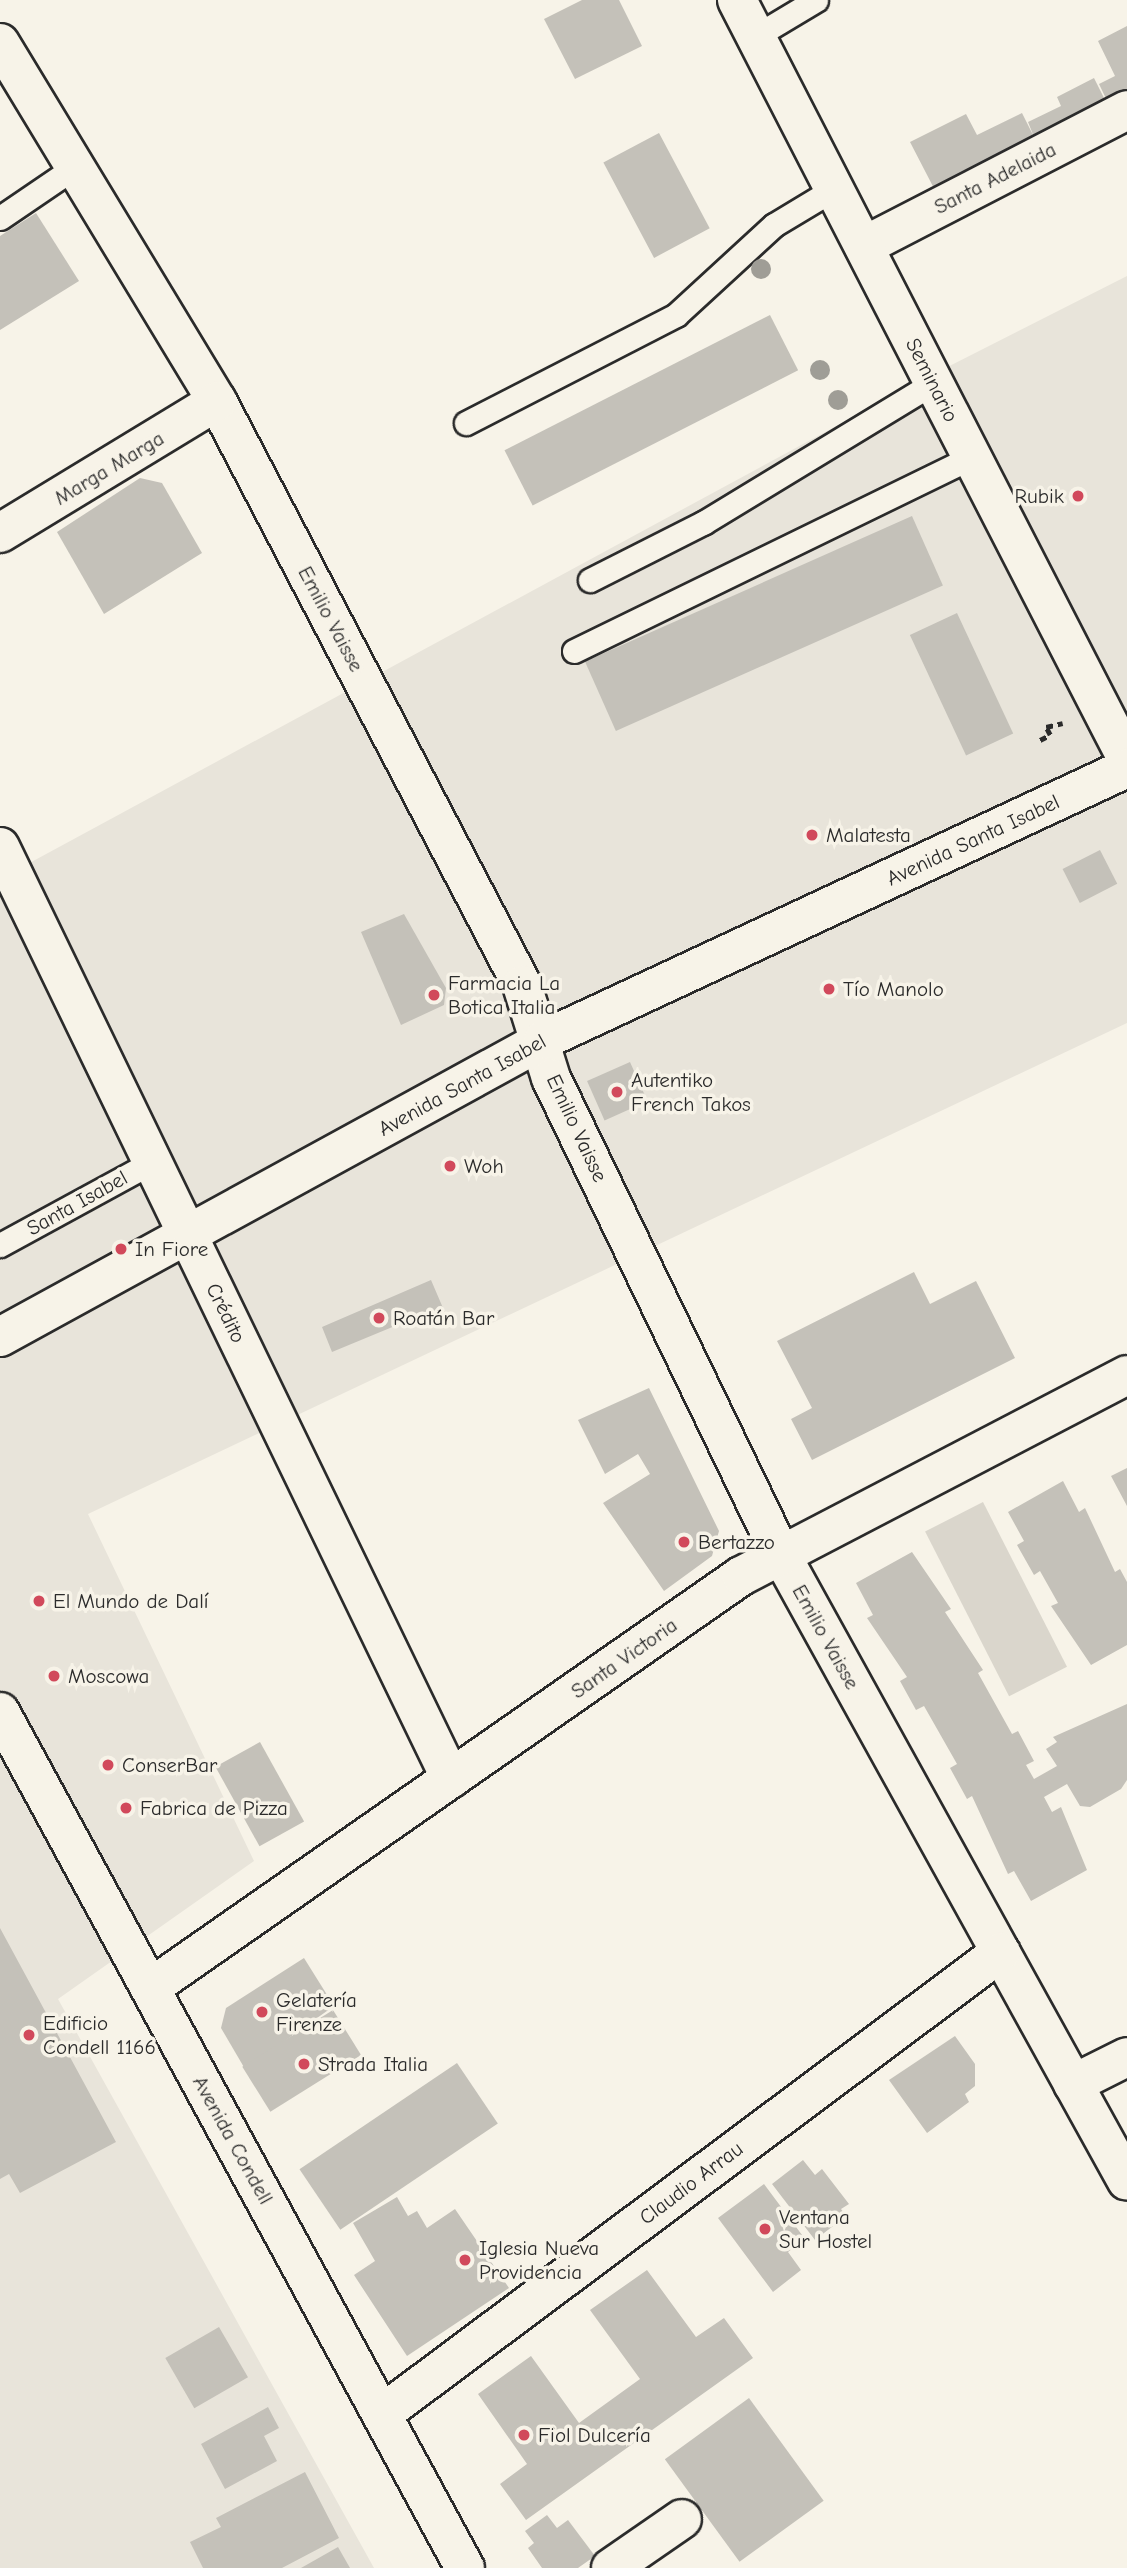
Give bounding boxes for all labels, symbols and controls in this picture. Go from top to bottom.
street label: Santa Adelaida [930,137,1060,219]
street label: Seminario [900,334,964,426]
street label: Marga Marga [50,425,168,511]
place label: Rubik [1015,483,1064,509]
marker: Rubik [1070,488,1086,504]
street label: Emilio Vaisse [293,562,369,676]
street label: Avenida Santa Isabel [883,789,1063,891]
place label: Malatesta [826,822,911,848]
marker: Malatesta [804,827,820,843]
place label: Farmacia La Botica Italia [448,970,560,1020]
place label: Tío Manolo [843,976,944,1002]
marker: Tío Manolo [821,981,837,997]
marker: Farmacia La Botica Italia [426,987,442,1003]
street label: Avenida Santa Isabel [374,1028,550,1142]
place label: Autentiko French Takos [631,1067,751,1117]
street label: Emilio Vaisse [541,1070,613,1186]
marker: Autentiko French Takos [609,1084,625,1100]
place label: Woh [464,1153,504,1179]
marker: Woh [442,1158,458,1174]
street label: Santa Isabel [22,1165,132,1241]
place label: In Fiore [135,1236,208,1262]
marker: In Fiore [113,1241,129,1257]
street label: Crédito [201,1279,251,1347]
place label: Roatán Bar [393,1305,494,1331]
marker: Roatán Bar [371,1310,387,1326]
place label: Bertazzo [698,1529,775,1555]
marker: Bertazzo [676,1534,692,1550]
street label: Emilio Vaisse [787,1580,865,1694]
place label: El Mundo de Dalí [53,1588,209,1614]
marker: El Mundo de Dalí [31,1593,47,1609]
street label: Santa Victoria [566,1612,682,1704]
place label: Moscowa [68,1663,149,1689]
marker: Moscowa [46,1668,62,1684]
place label: ConserBar [122,1752,217,1778]
marker: ConserBar [100,1757,116,1773]
place label: Fabrica de Pizza [140,1795,288,1821]
marker: Fabrica de Pizza [118,1800,134,1816]
place label: Gelatería Firenze [276,1987,357,2037]
marker: Gelatería Firenze [254,2004,270,2020]
place label: Edificio Condell 1166 [43,2010,156,2060]
marker: Edificio Condell 1166 [21,2027,37,2043]
place label: Strada Italia [318,2051,428,2077]
marker: Strada Italia [296,2056,312,2072]
street label: Avenida Condell [187,2071,279,2209]
street label: Claudio Arrau [634,2136,748,2230]
place label: Ventana Sur Hostel [779,2204,872,2254]
marker: Ventana Sur Hostel [757,2221,773,2237]
place label: Iglesia Nueva Providencia [479,2235,599,2285]
marker: Iglesia Nueva Providencia [457,2252,473,2268]
place label: Fiol Dulcería [538,2422,651,2448]
marker: Fiol Dulcería [516,2427,532,2443]

